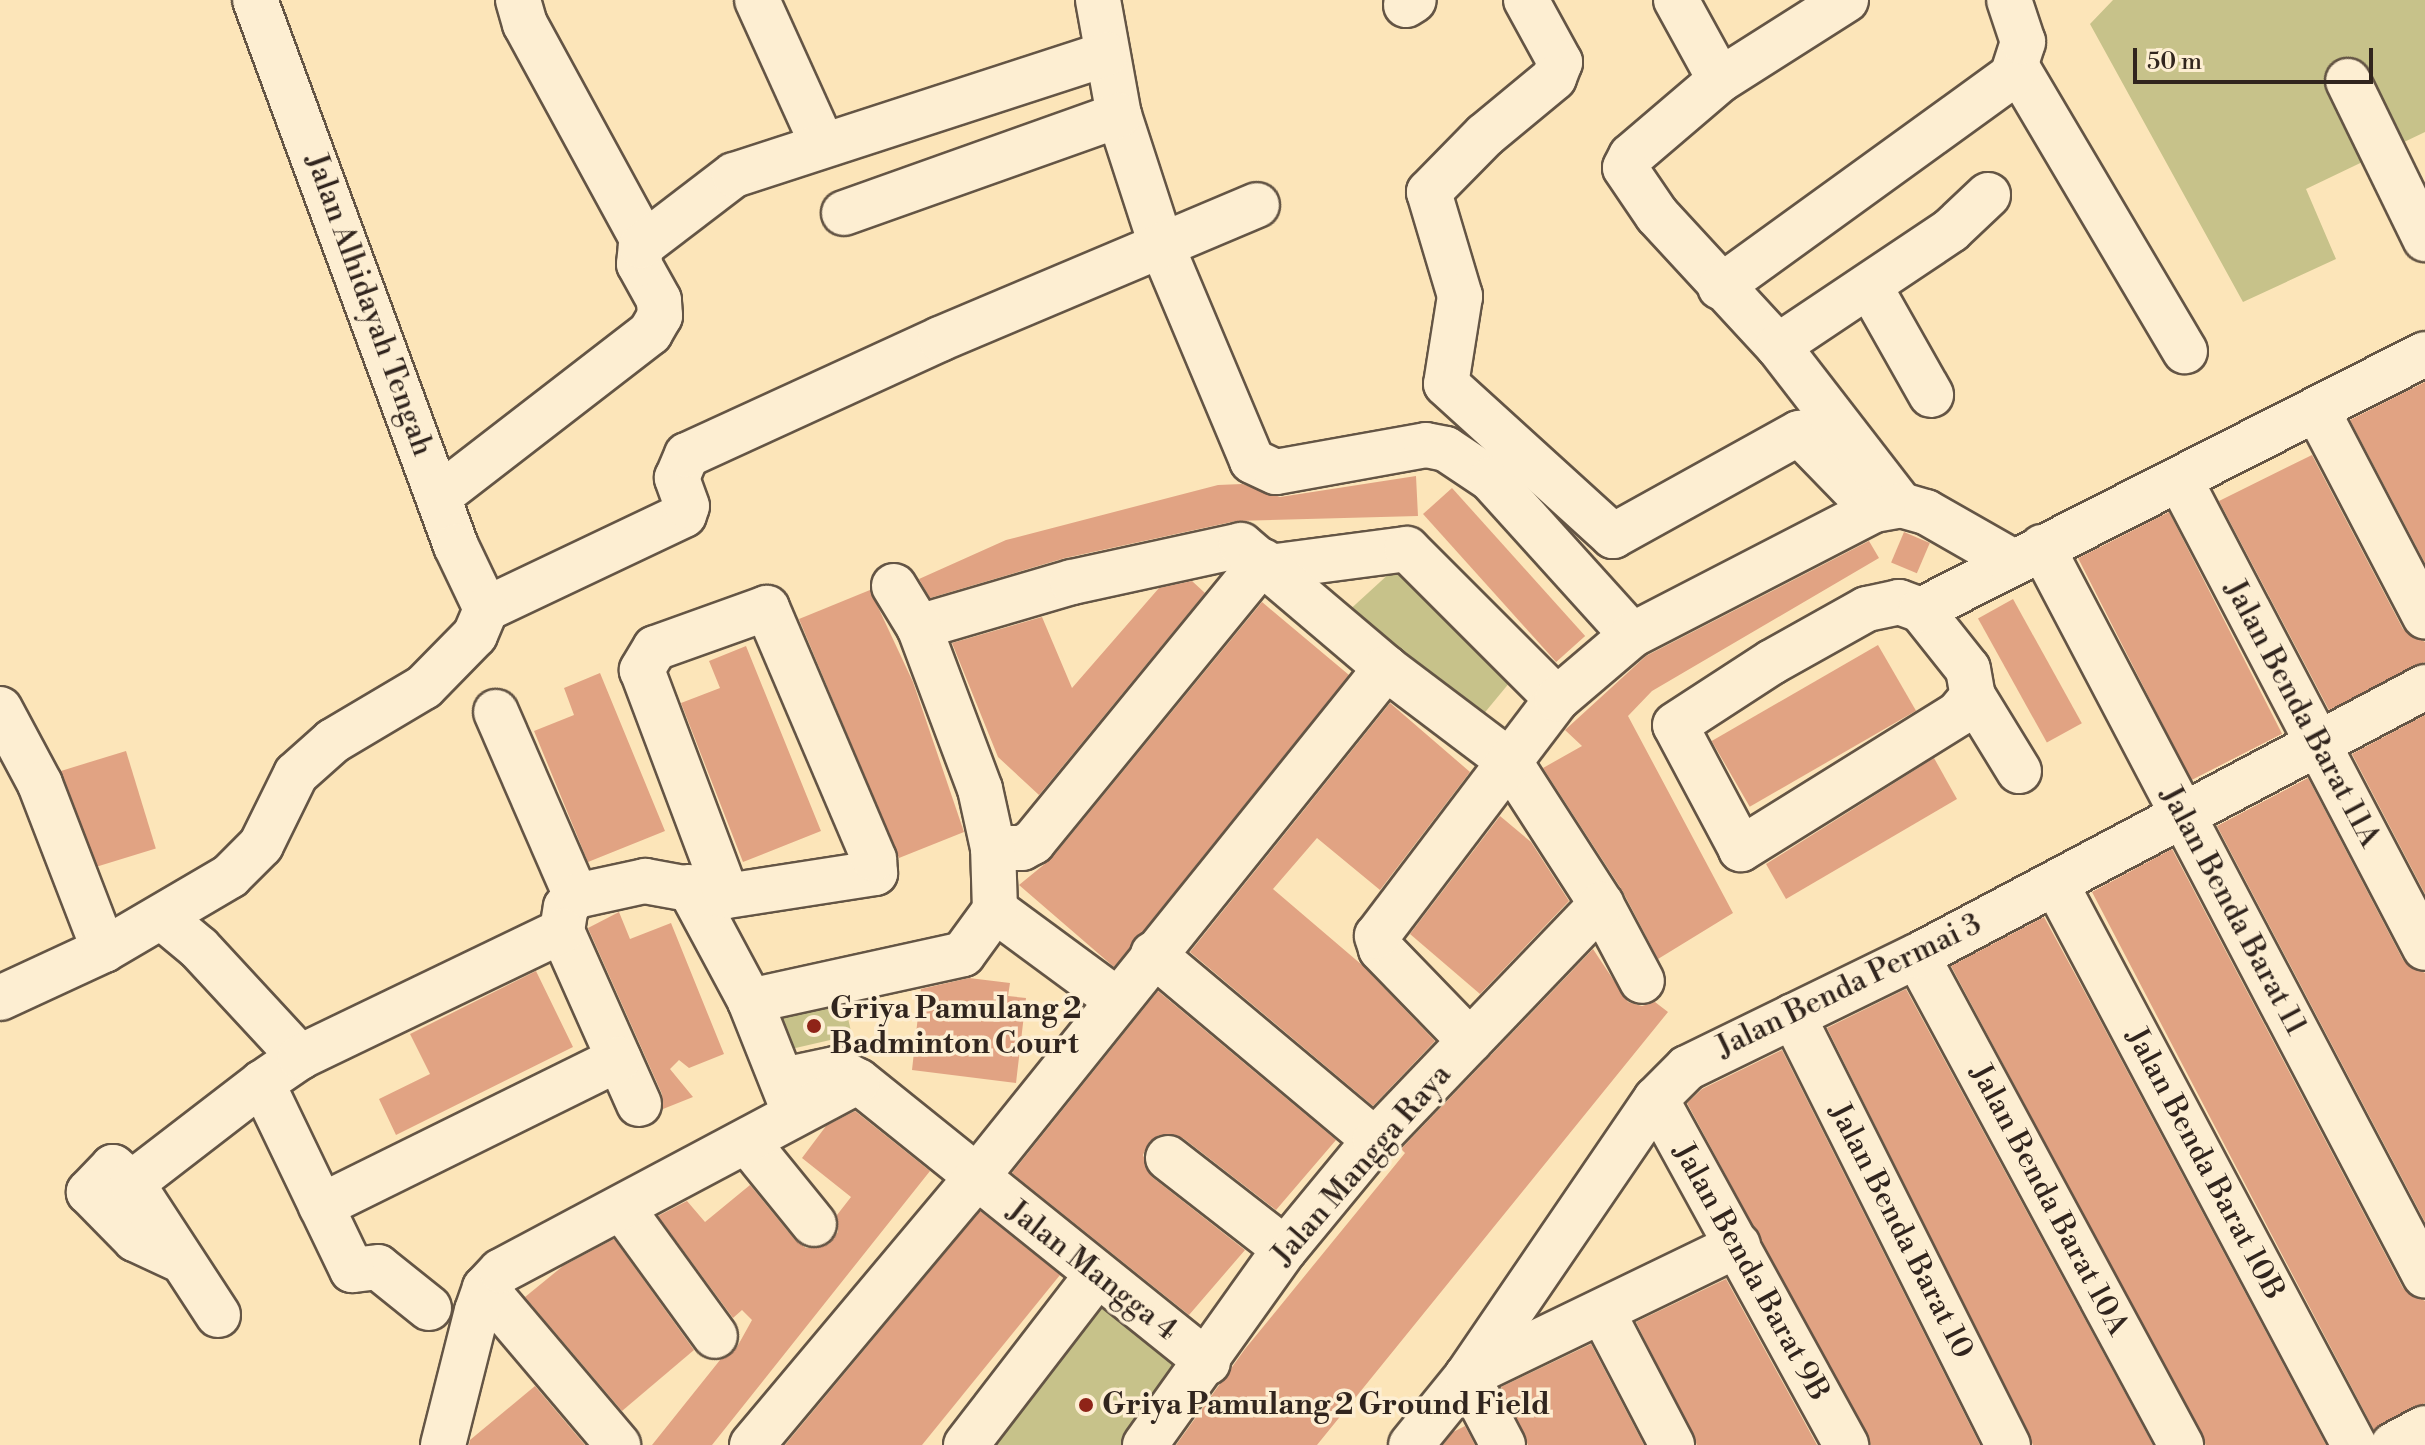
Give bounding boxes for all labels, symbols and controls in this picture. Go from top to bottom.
scale bar [2137,32,2377,82]
text: 50 m [2147,47,2202,77]
street label: Jalan Alhidayah Tengah [298,149,440,461]
street label: Jalan Benda Barat 11A [2216,574,2388,854]
street label: Jalan Benda Barat 11 [2152,781,2314,1041]
street label: Jalan Benda Permai 3 [1711,906,1987,1066]
place label: Griya Pamulang 2 Badminton Court [830,991,1081,1062]
marker: Griya Pamulang 2 Badminton Court [805,1017,823,1035]
street label: Jalan Benda Barat 10B [2118,1022,2292,1306]
street label: Jalan Mangga Raya [1265,1057,1459,1273]
street label: Jalan Benda Barat 10A [1962,1058,2136,1342]
street label: Jalan Benda Barat 10 [1821,1097,1981,1365]
street label: Jalan Benda Barat 9B [1665,1137,1837,1407]
street label: Jalan Mangga 4 [1000,1193,1184,1349]
place label: Griya Pamulang 2 Ground Field [1102,1387,1550,1423]
marker: Griya Pamulang 2 Ground Field [1077,1396,1095,1414]

